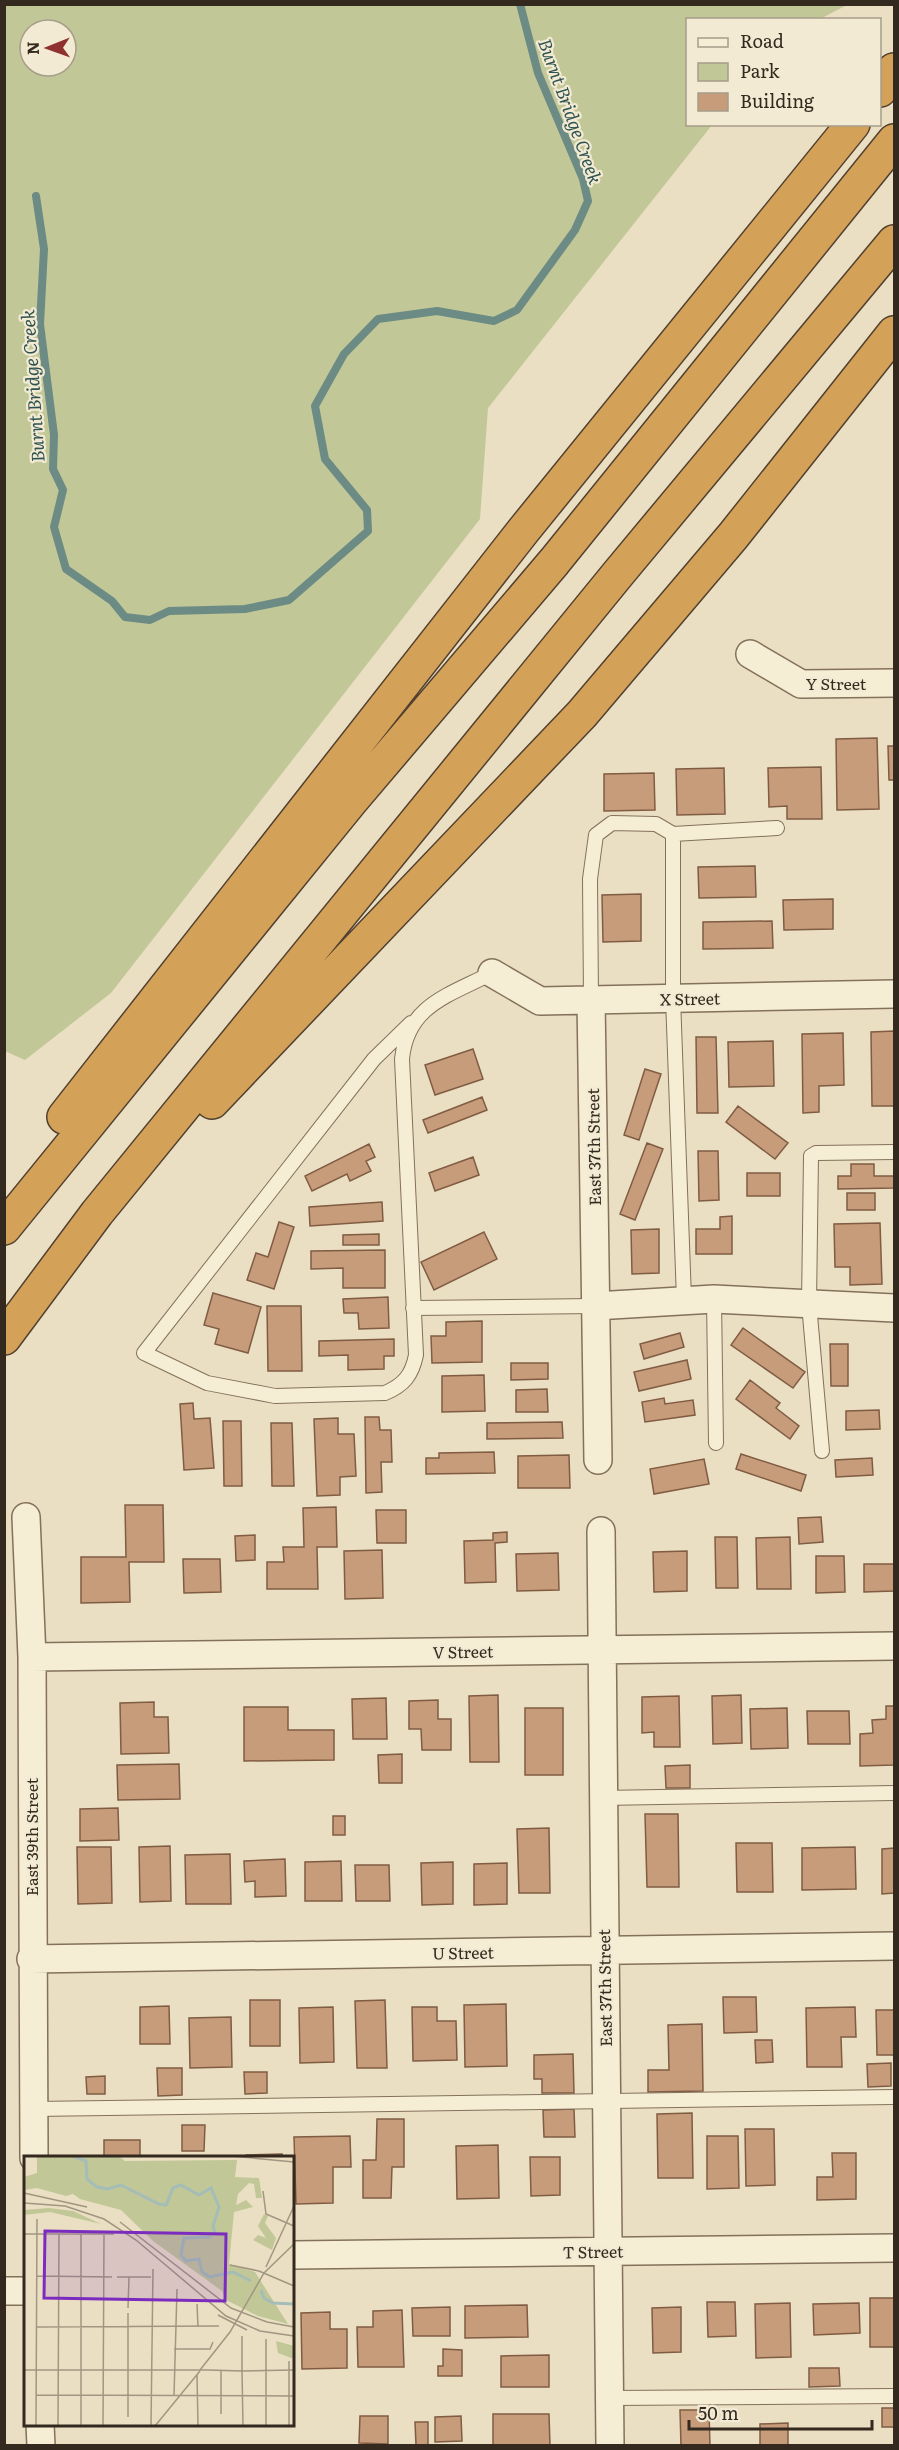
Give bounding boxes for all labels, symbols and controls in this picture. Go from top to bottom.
north arrow [18,18,78,78]
legend [686,18,881,126]
text: Road [740,27,784,54]
water label: Burnt Bridge Creek [532,35,610,188]
text: N [20,41,44,55]
text: Park [740,57,781,84]
text: Building [740,87,815,114]
water label: Burnt Bridge Creek [13,309,51,463]
street label: Y Street [806,671,867,695]
street label: X Street [660,985,721,1011]
street label: East 37th Street [580,1087,606,1206]
street label: V Street [432,1638,494,1664]
street label: East 39th Street [19,1777,43,1896]
street label: East 37th Street [591,1928,617,2047]
street label: U Street [432,1939,495,1965]
inset map [24,2156,294,2426]
street label: T Street [562,2238,624,2264]
scale bar [689,2393,872,2431]
text: 50 m [698,2399,739,2426]

